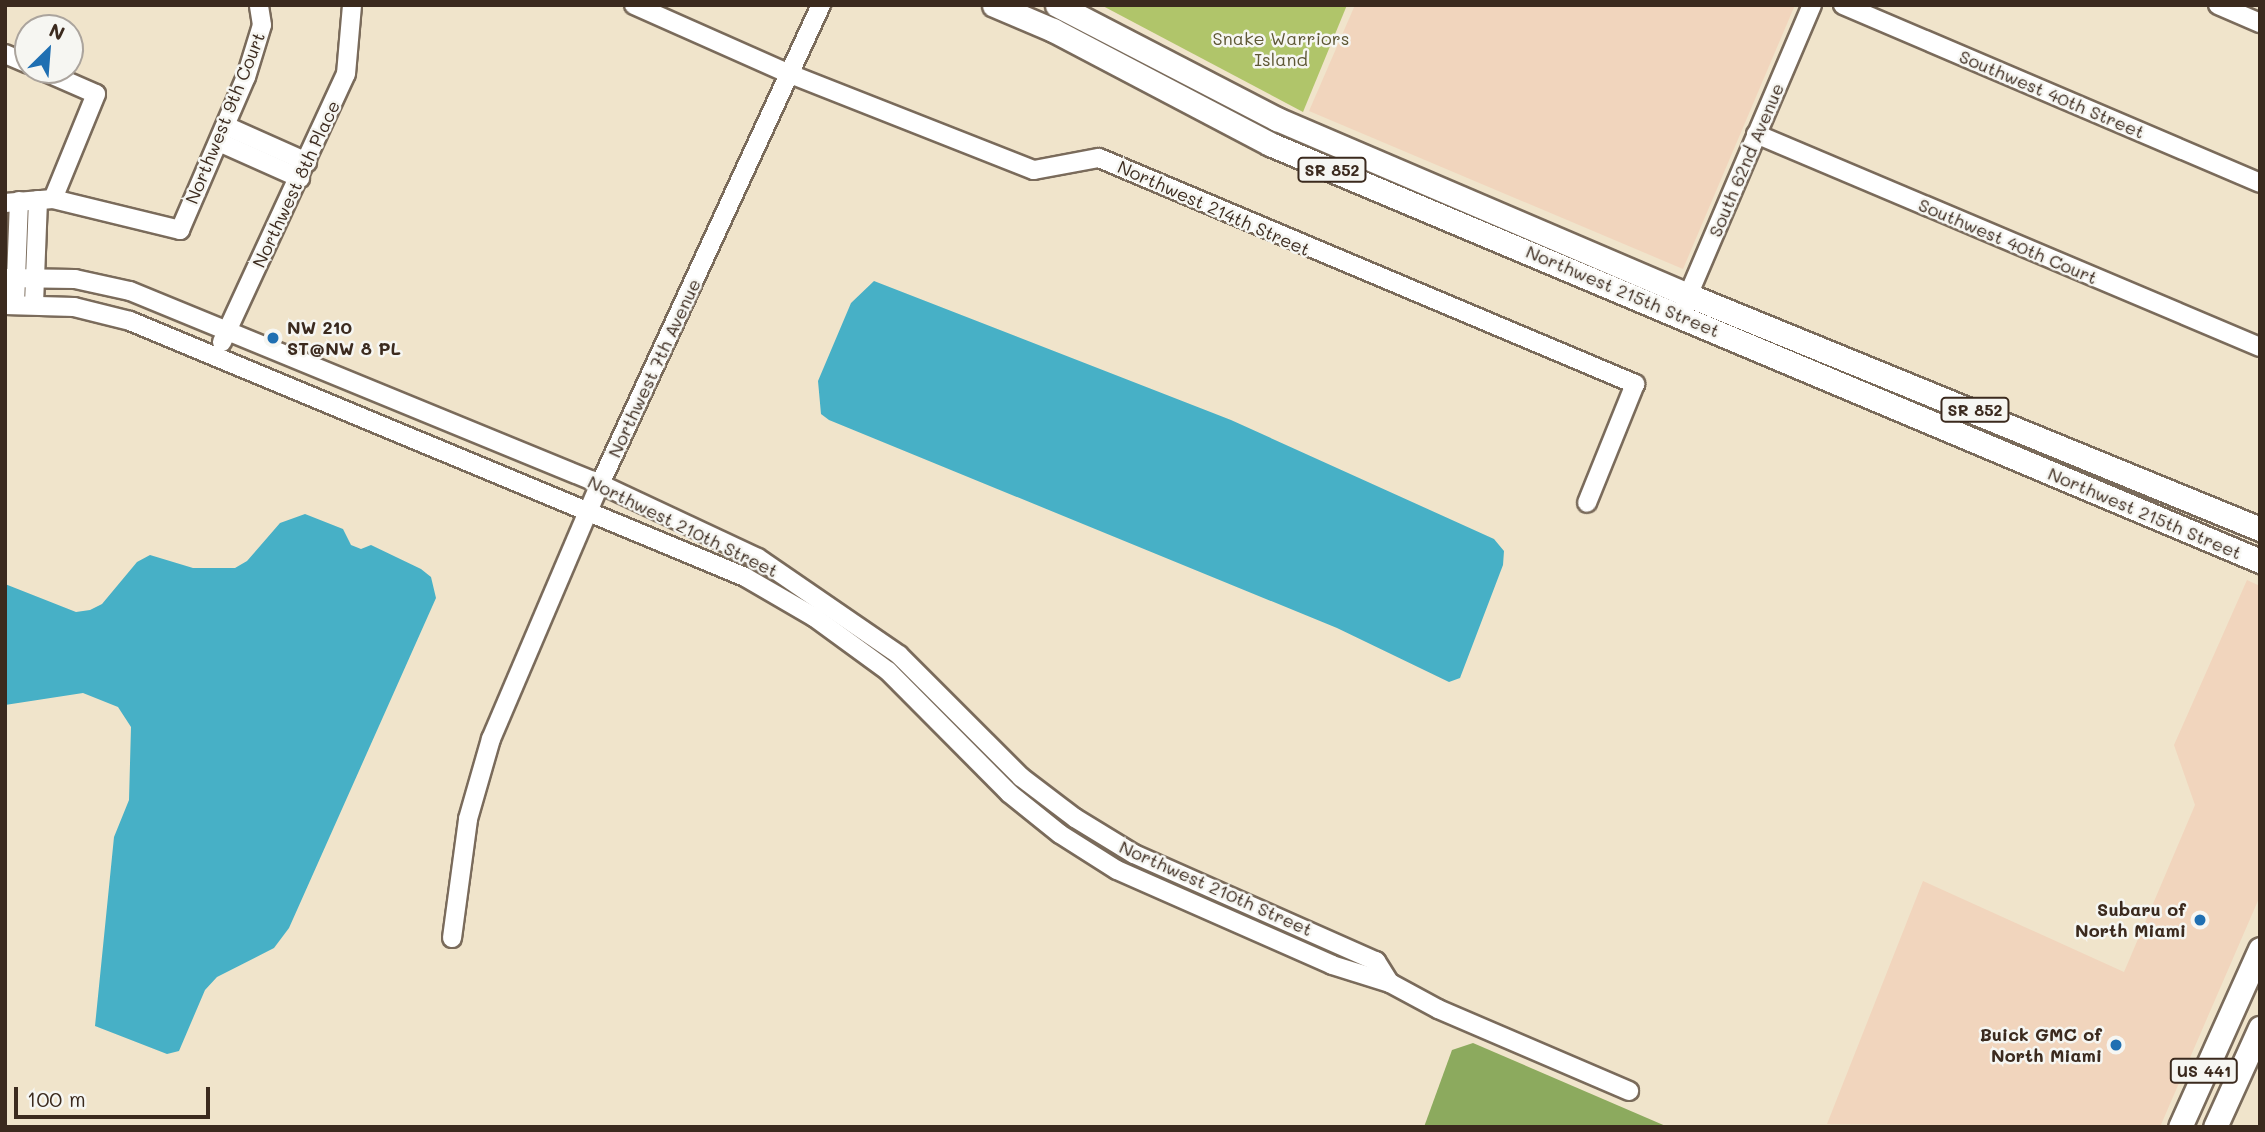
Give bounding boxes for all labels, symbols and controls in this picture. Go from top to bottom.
north arrow [14,14,84,84]
text: N [45,17,69,46]
park label: Snake Warriors Island [1213,28,1349,70]
street label: Northwest 9th Court [181,29,269,207]
street label: Southwest 40th Street [1956,45,2148,143]
street label: South 62nd Avenue [1704,80,1788,240]
street label: Northwest 8th Place [248,97,344,271]
street label: Northwest 214th Street [1114,156,1314,260]
road number: SR 852 [1297,158,1367,182]
street label: Southwest 40th Court [1915,194,2101,288]
street label: Northwest 215th Street [1523,240,1723,342]
street label: Northwest 7th Avenue [603,275,705,461]
place label: NW 210 ST@NW 8 PL [287,317,401,360]
marker: NW 210 ST@NW 8 PL [265,330,281,346]
road number: SR 852 [1940,398,2010,422]
street label: Northwest 215th Street [2045,462,2245,564]
street label: Northwest 210th Street [584,471,782,581]
street label: Northwest 210th Street [1116,836,1316,940]
place label: Subaru of North Miami [2075,899,2186,942]
marker: Subaru of North Miami [2192,912,2208,928]
place label: Buick GMC of North Miami [1980,1024,2102,1066]
marker: Buick GMC of North Miami [2108,1037,2124,1053]
road number: US 441 [2169,1058,2239,1084]
scale bar [18,1072,214,1116]
text: 100 m [27,1085,86,1112]

